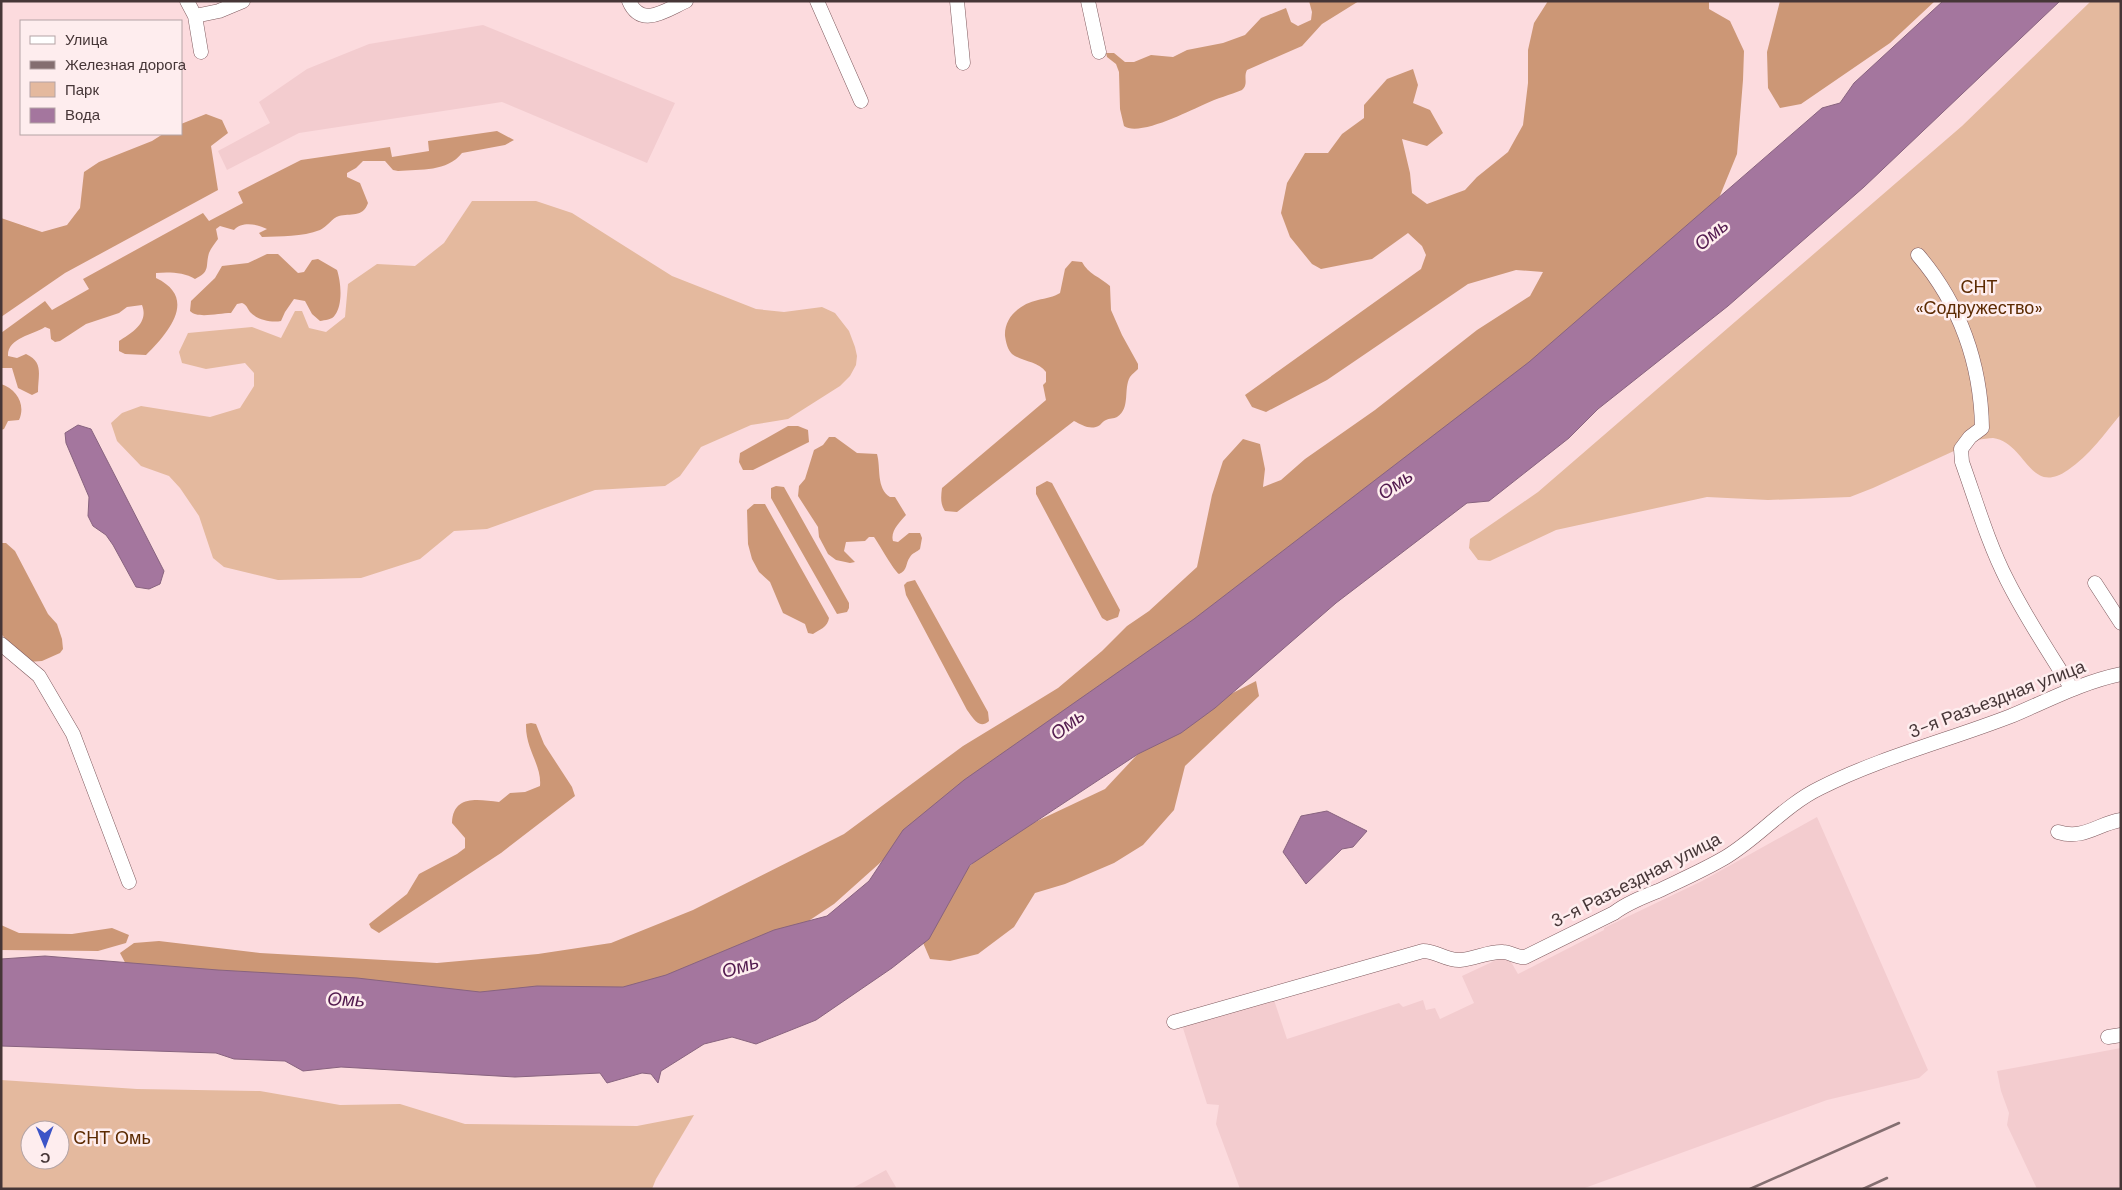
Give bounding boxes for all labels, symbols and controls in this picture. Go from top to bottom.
legend [20,20,182,135]
text: Улица [65,30,108,50]
text: Железная дорога [65,55,187,75]
text: Парк [65,80,99,100]
text: Вода [65,105,101,125]
water label: Омь [1689,213,1734,256]
park label: СНТ «Содружество» [1915,275,2043,320]
water label: Омь [1373,463,1418,505]
street label: 3-я Разъездная улица [1905,654,2090,744]
water label: Омь [1045,703,1090,746]
street label: 3-я Разъездная улица [1547,826,1726,933]
water label: Омь [718,949,762,984]
water label: Омь [327,986,365,1013]
north arrow [20,1120,70,1170]
park label: СНТ Омь [73,1126,151,1150]
text: С [40,1149,50,1167]

